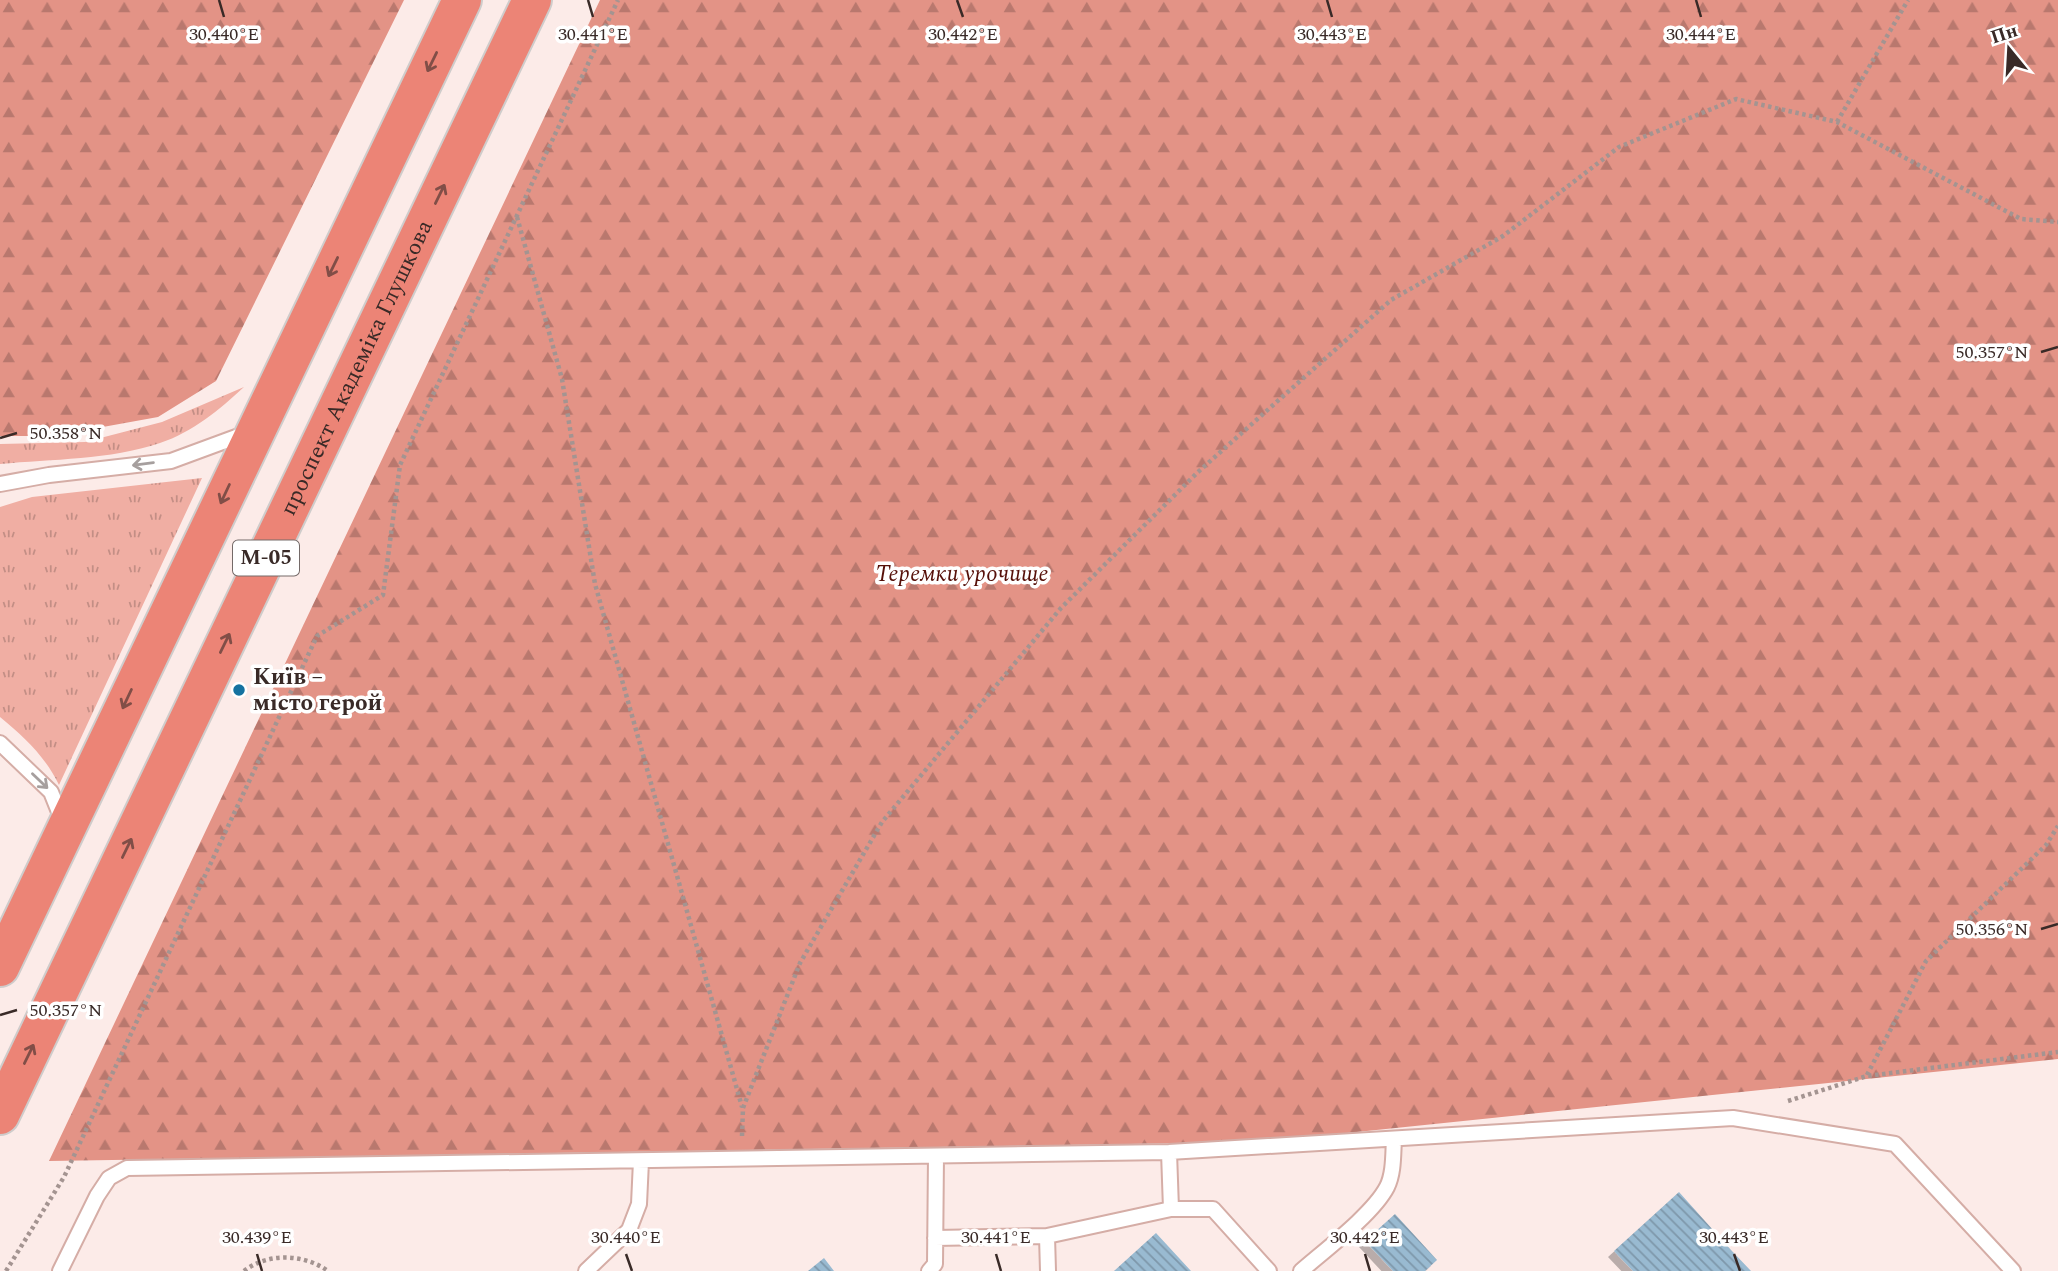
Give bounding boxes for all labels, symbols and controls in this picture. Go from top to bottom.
north arrow [1974,14,2044,84]
text: Пн [1987,16,2022,52]
text: 30.440°E [189,21,259,48]
text: 30.441°E [558,21,628,48]
text: 30.442°E [928,21,998,48]
text: 30.443°E [1297,21,1367,48]
text: 30.444°E [1666,21,1736,48]
one-way arrow [425,50,438,72]
one-way arrow [434,184,447,205]
street label: проспект Академіка Глушкова [271,214,442,522]
one-way arrow [326,256,340,277]
text: 50.357°N [1956,339,2028,366]
text: 50.358°N [30,420,102,447]
one-way arrow [132,458,155,471]
one-way arrow [217,483,231,504]
road number: М-05 [233,540,299,576]
park label: Теремки урочище [876,557,1048,592]
one-way arrow [219,633,233,654]
place label: Київ – місто герой [253,660,382,721]
marker: Київ – місто герой [231,682,247,698]
one-way arrow [120,689,133,710]
one-way arrow [31,773,48,790]
one-way arrow [121,838,135,859]
text: 50.356°N [1956,916,2028,943]
text: 50.357°N [30,997,102,1024]
one-way arrow [24,1043,37,1064]
text: 30.439°E [222,1224,292,1251]
text: 30.440°E [591,1224,661,1251]
text: 30.441°E [961,1224,1031,1251]
text: 30.442°E [1330,1224,1400,1251]
text: 30.443°E [1699,1224,1769,1251]

